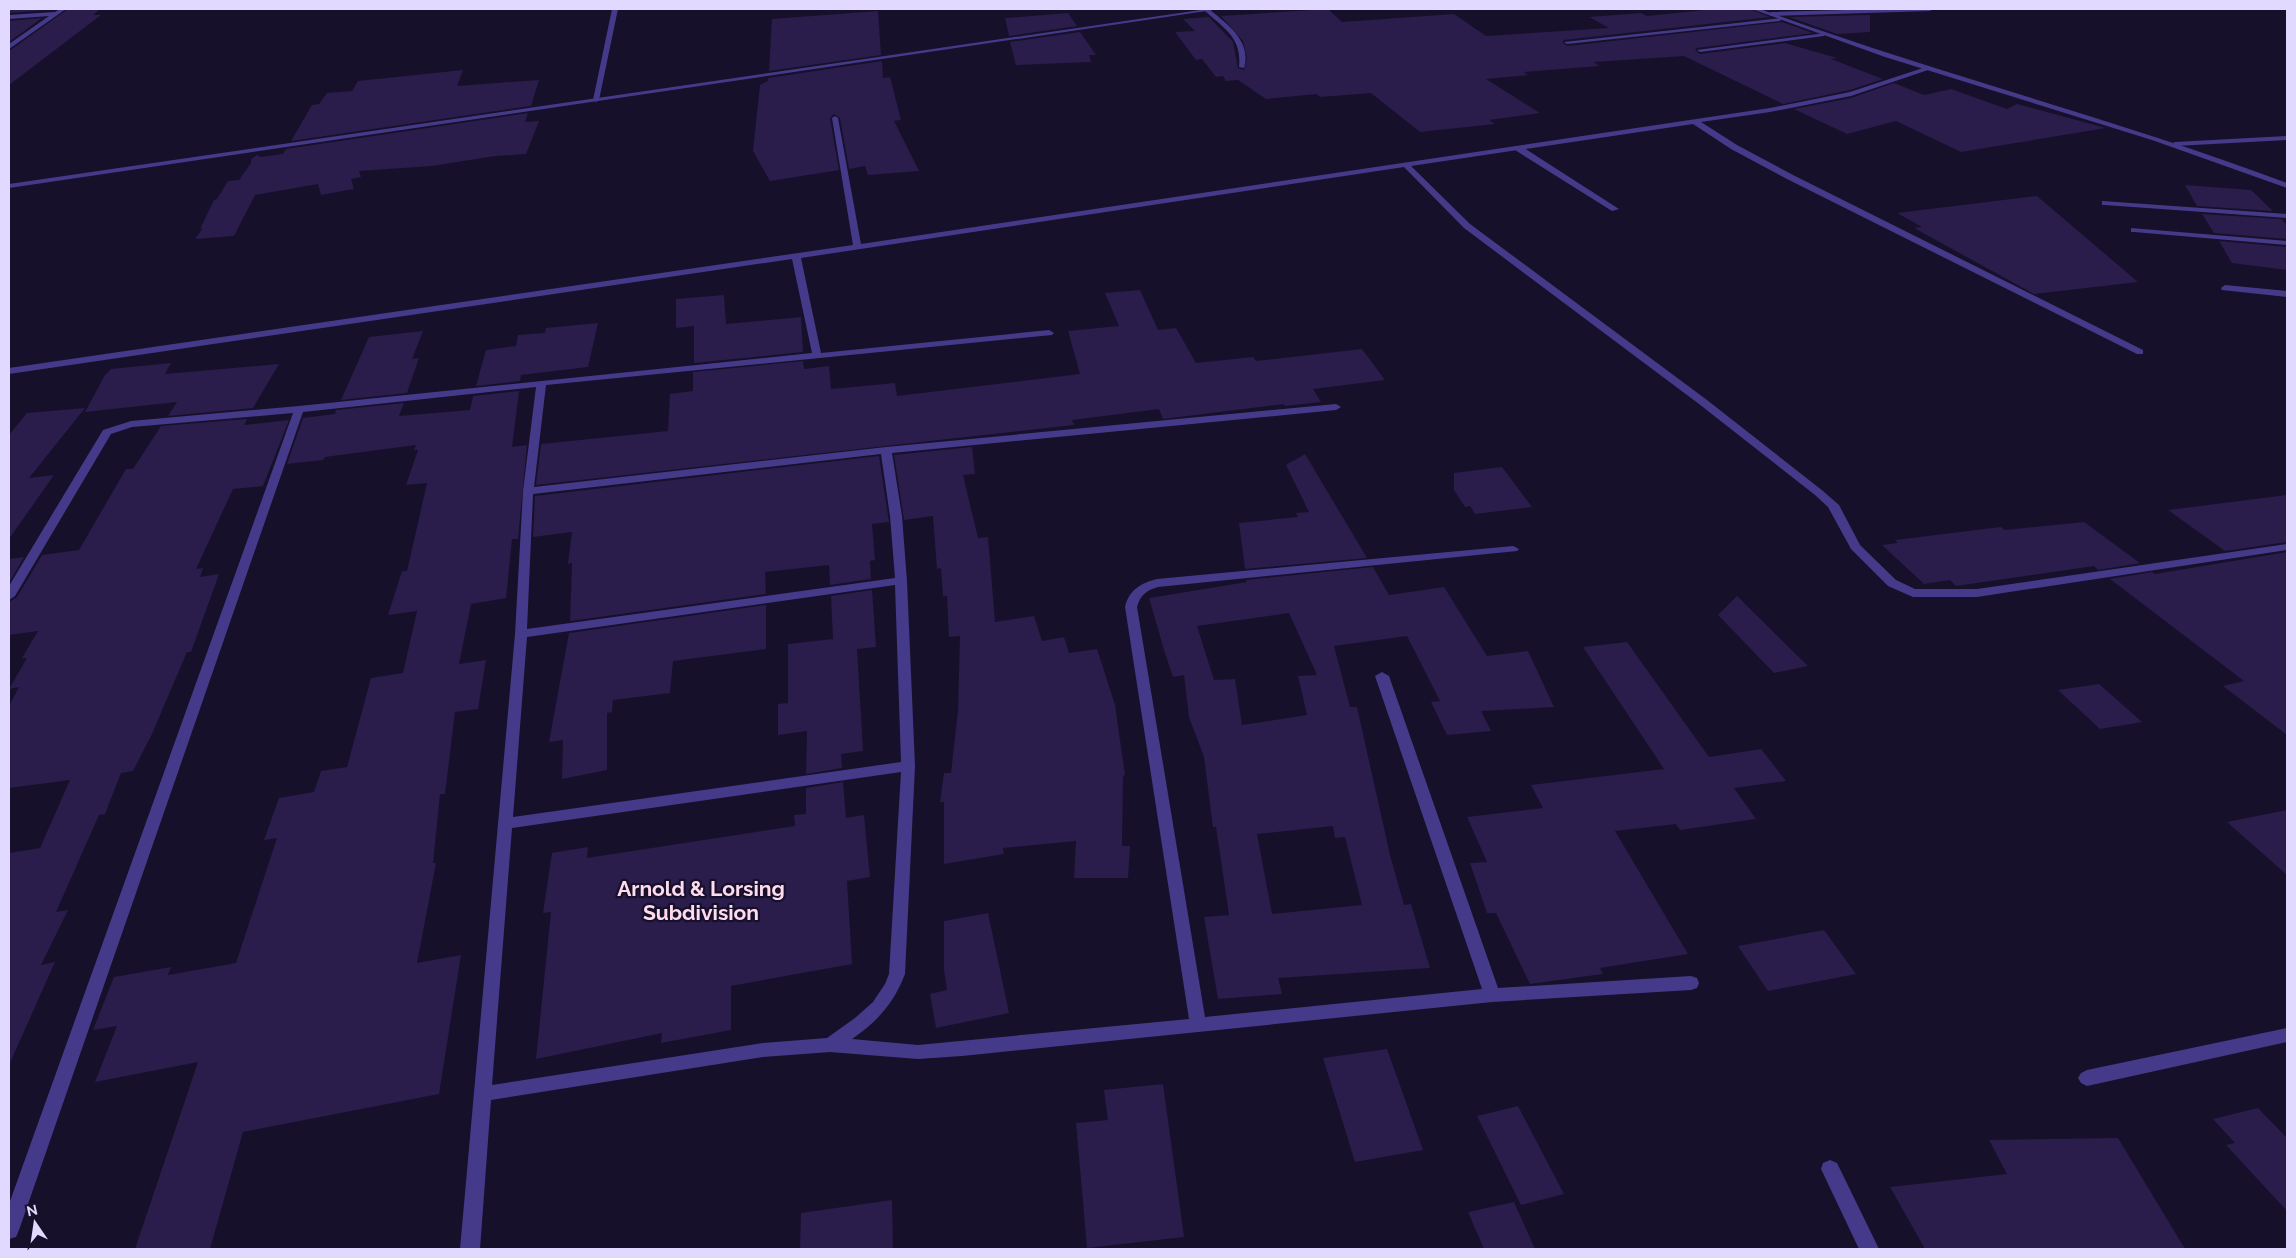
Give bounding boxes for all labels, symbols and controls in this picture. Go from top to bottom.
district label: Arnold & Lorsing Subdivision [617,876,785,925]
north arrow [10,1198,60,1248]
text: N [25,1201,39,1219]

